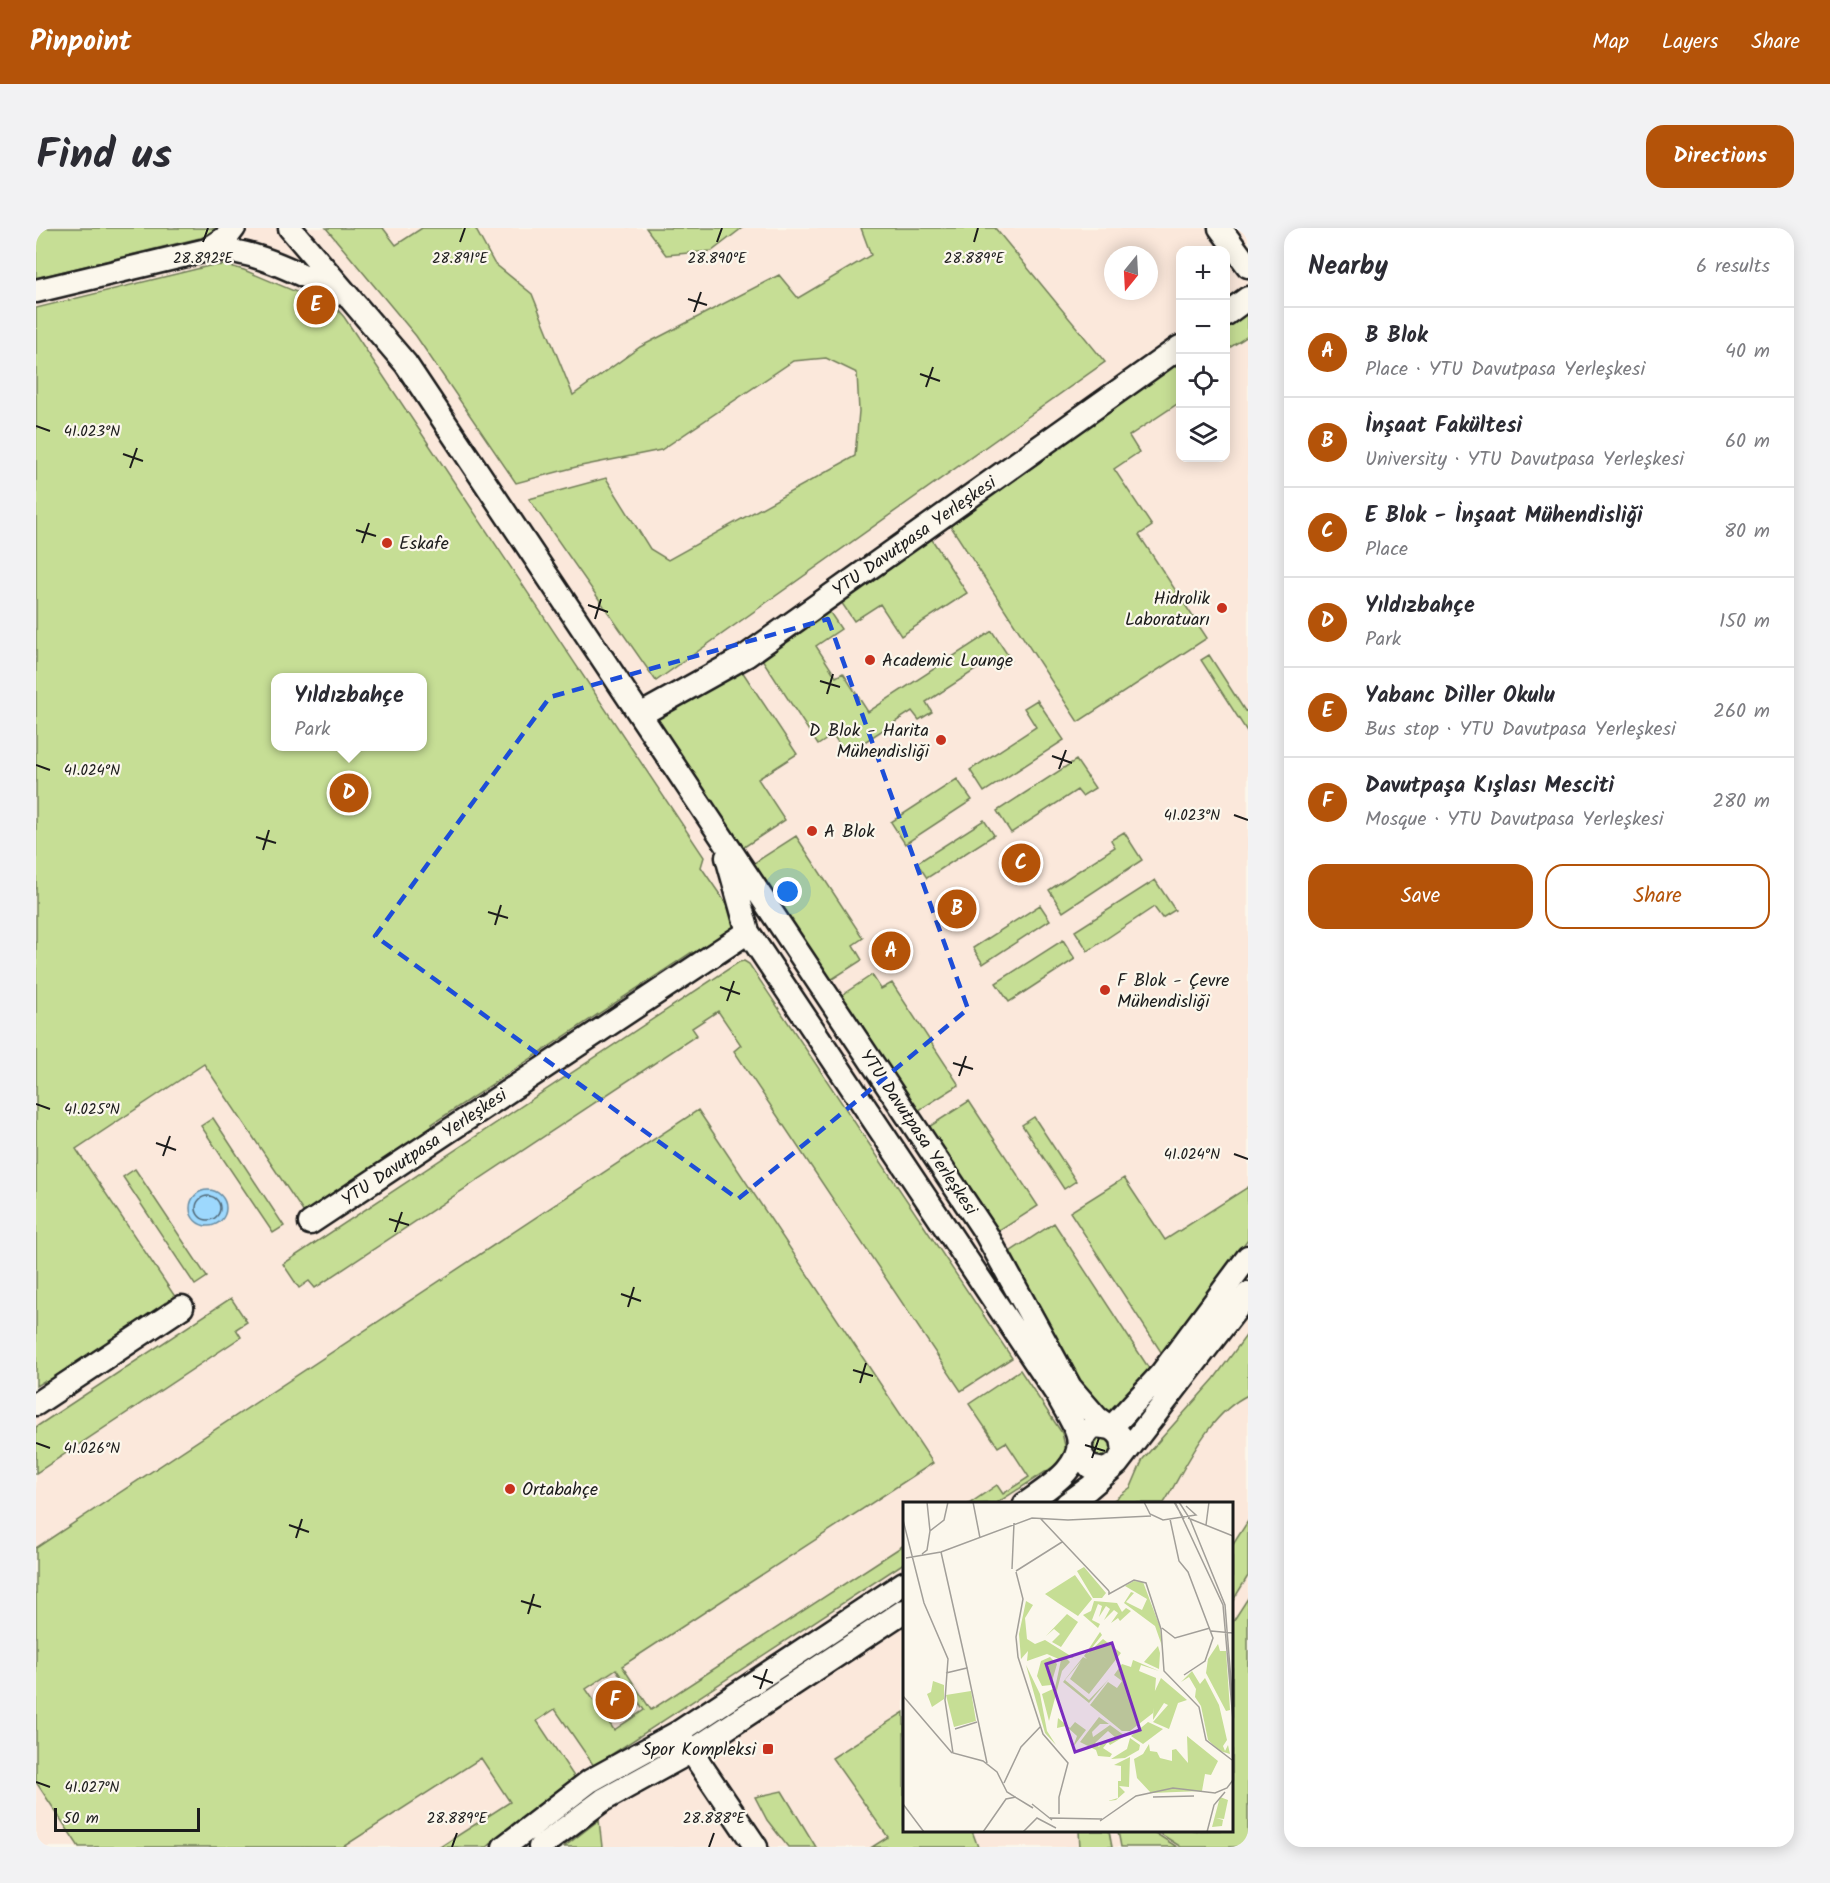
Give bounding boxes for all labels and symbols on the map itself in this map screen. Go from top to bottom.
north arrow [1104,246,1158,300]
text: 28.892°E [173,247,234,271]
text: 28.891°E [432,247,489,271]
text: 28.890°E [687,247,748,271]
text: 28.889°E [944,247,1005,271]
pin: E [296,282,336,328]
text: 41.023°N [64,420,120,444]
street label: YTU Davutpasa Yerleşkesi [827,469,1004,605]
place label: Eskafe [399,530,449,559]
marker: Eskafe [380,536,394,550]
place label: Hidrolik Laboratuarı [1125,585,1211,635]
marker: Hidrolik Laboratuarı [1215,601,1229,615]
place label: Academic Lounge [882,647,1013,676]
marker: Academic Lounge [863,653,877,667]
place label: D Blok - Harita Mühendisliği [809,717,930,767]
marker: D Blok - Harita Mühendisliği [934,733,948,747]
text: 41.024°N [64,759,120,783]
pin: D [330,770,368,816]
text: 41.023°N [1164,804,1220,828]
place label: A Blok [824,818,875,847]
marker: A Blok [805,824,819,838]
pin: C [1002,840,1040,886]
your location [773,877,802,906]
pin: B [938,886,976,932]
pin: A [872,928,910,974]
place label: F Blok - Çevre Mühendisliği [1117,967,1229,1017]
marker: F Blok - Çevre Mühendisliği [1098,983,1112,997]
street label: YTU Davutpasa Yerleşkesi [851,1044,985,1222]
street label: YTU Davutpasa Yerleşkesi [336,1081,514,1215]
text: 41.025°N [64,1098,120,1122]
text: 41.024°N [1164,1143,1220,1167]
text: 41.026°N [64,1437,120,1461]
place label: Ortabahçe [522,1476,598,1505]
marker: Ortabahçe [503,1482,517,1496]
inset map [903,1502,1233,1832]
pin: F [596,1678,634,1722]
place label: Spor Kompleksi [642,1736,757,1765]
marker: Spor Kompleksi [761,1742,775,1756]
text: 41.027°N [65,1776,119,1800]
scale bar [54,1805,200,1832]
text: 28.889°E [427,1807,488,1831]
text: 28.888°E [683,1807,746,1831]

